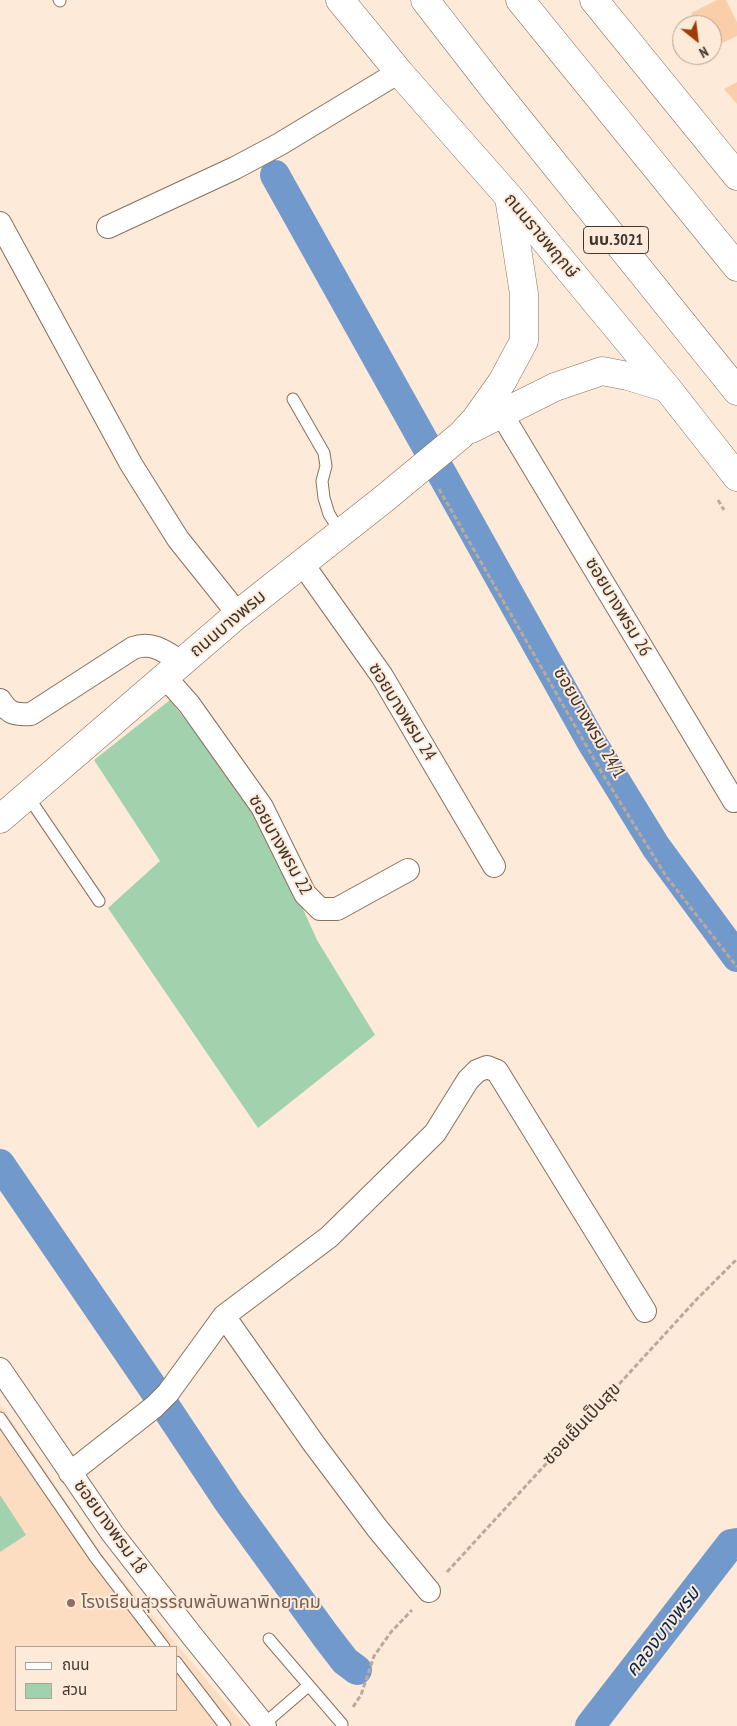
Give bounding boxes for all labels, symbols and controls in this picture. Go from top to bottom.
north arrow [672,15,722,65]
text: N [696,43,711,62]
street label: ถนนราชพฤกษ์ [499,189,583,283]
road number: นบ.3021 [584,226,648,254]
street label: ซอยบางพรม 26 [580,554,656,660]
street label: ถนนบางพรม [185,586,271,662]
street label: ซอยบางพรม 24 [363,659,441,765]
street label: ซอยบางพรม 24/1 [548,664,630,782]
street label: ซอยบางพรม 22 [244,791,316,899]
street label: ซอยเย็นเป็นสุข [538,1378,626,1470]
street label: ซอยบางพรม 18 [69,1476,151,1578]
water label: คลองบางพรม [621,1583,705,1681]
place label: โรงเรียนสุวรรณพลับพลาพิทยาคม [81,1592,321,1614]
marker: โรงเรียนสุวรรณพลับพลาพิทยาคม [65,1597,77,1609]
legend [15,1646,178,1711]
text: ถนน [62,1655,89,1674]
text: สวน [62,1680,87,1699]

